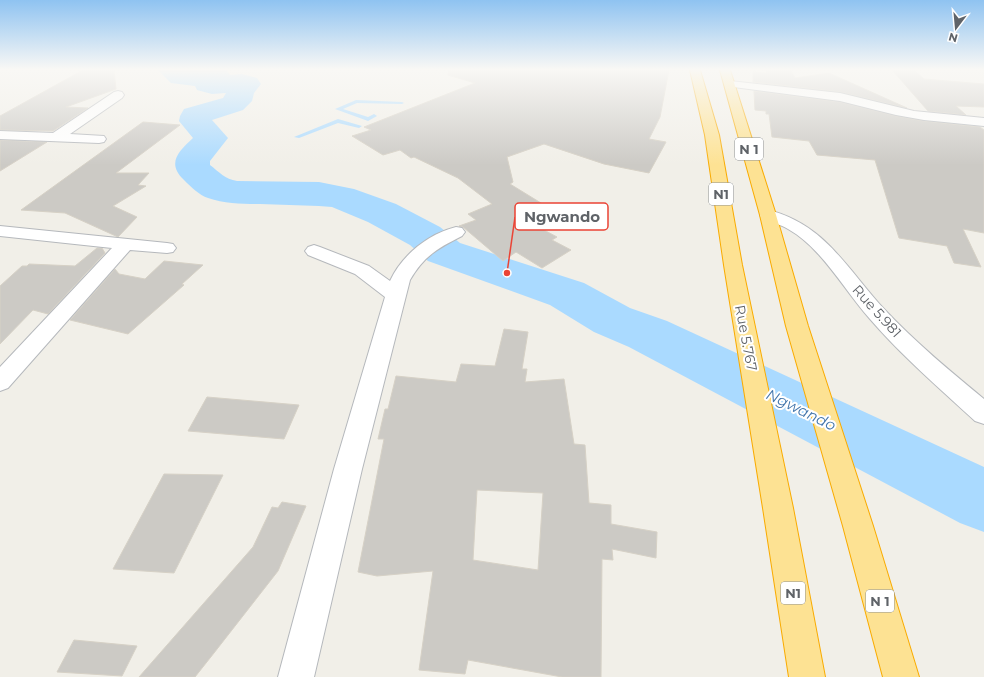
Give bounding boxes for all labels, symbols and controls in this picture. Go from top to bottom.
north arrow [936,8,976,48]
text: N [947,30,959,46]
road number: N 1 [735,138,763,160]
road number: N1 [709,183,733,205]
callout: Ngwando [515,203,608,230]
text: Ngwando [524,207,600,226]
street label: Rue 5.981 [849,281,905,341]
street label: Rue 5.767 [731,303,761,373]
water label: Ngwando [763,385,839,435]
road number: N1 [781,582,805,604]
road number: N 1 [866,590,894,612]

